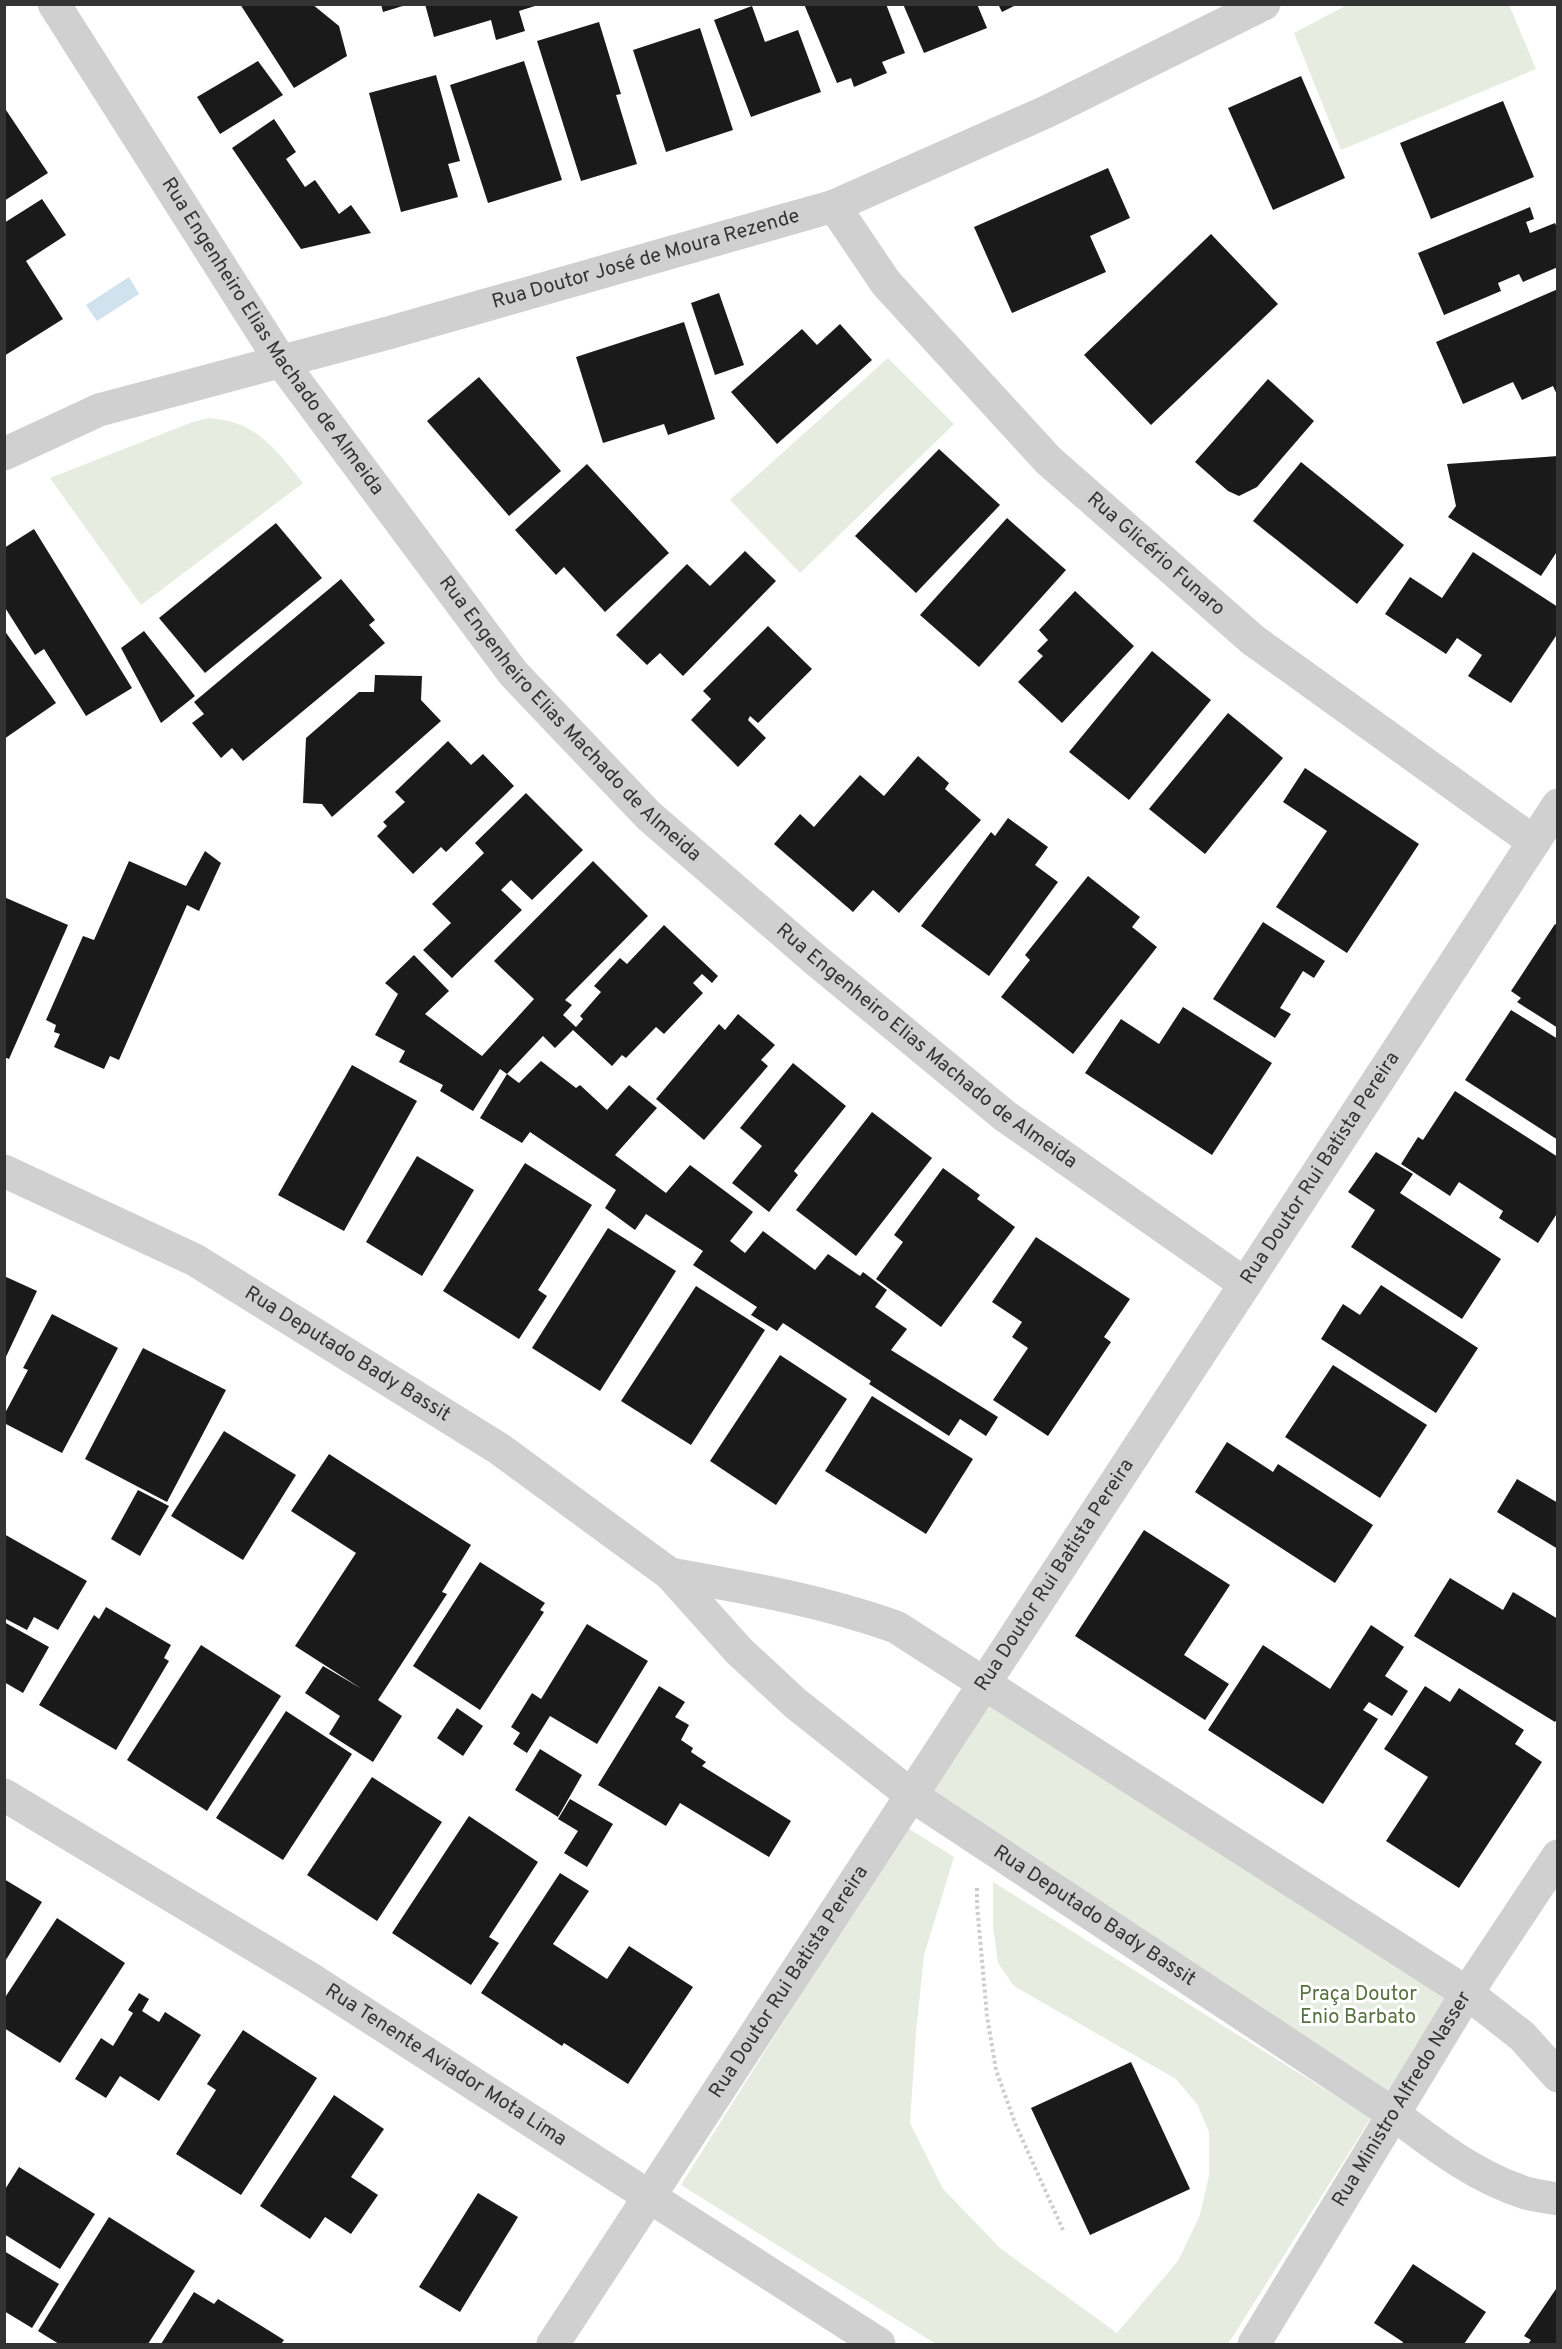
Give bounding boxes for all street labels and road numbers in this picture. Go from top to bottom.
street label: Rua Engenheiro Elias Machado de Almeida [155,173,390,501]
street label: Rua Doutor José de Moura Rezende [489,203,803,316]
street label: Rua Glicério Funaro [1081,487,1230,622]
street label: Rua Engenheiro Elias Machado de Almeida [432,571,706,868]
street label: Rua Engenheiro Elias Machado de Almeida [770,918,1082,1175]
street label: Rua Doutor Rui Batista Pereira [1235,1047,1406,1290]
street label: Rua Deputado Bady Bassit [239,1281,455,1428]
street label: Rua Doutor Rui Batista Pereira [969,1454,1140,1697]
street label: Rua Deputado Bady Bassit [988,1840,1201,1993]
street label: Rua Doutor Rui Batista Pereira [704,1861,875,2104]
street label: Rua Tenente Aviador Mota Lima [320,1978,571,2153]
street label: Rua Ministro Alfredo Nasser [1327,1987,1478,2212]

